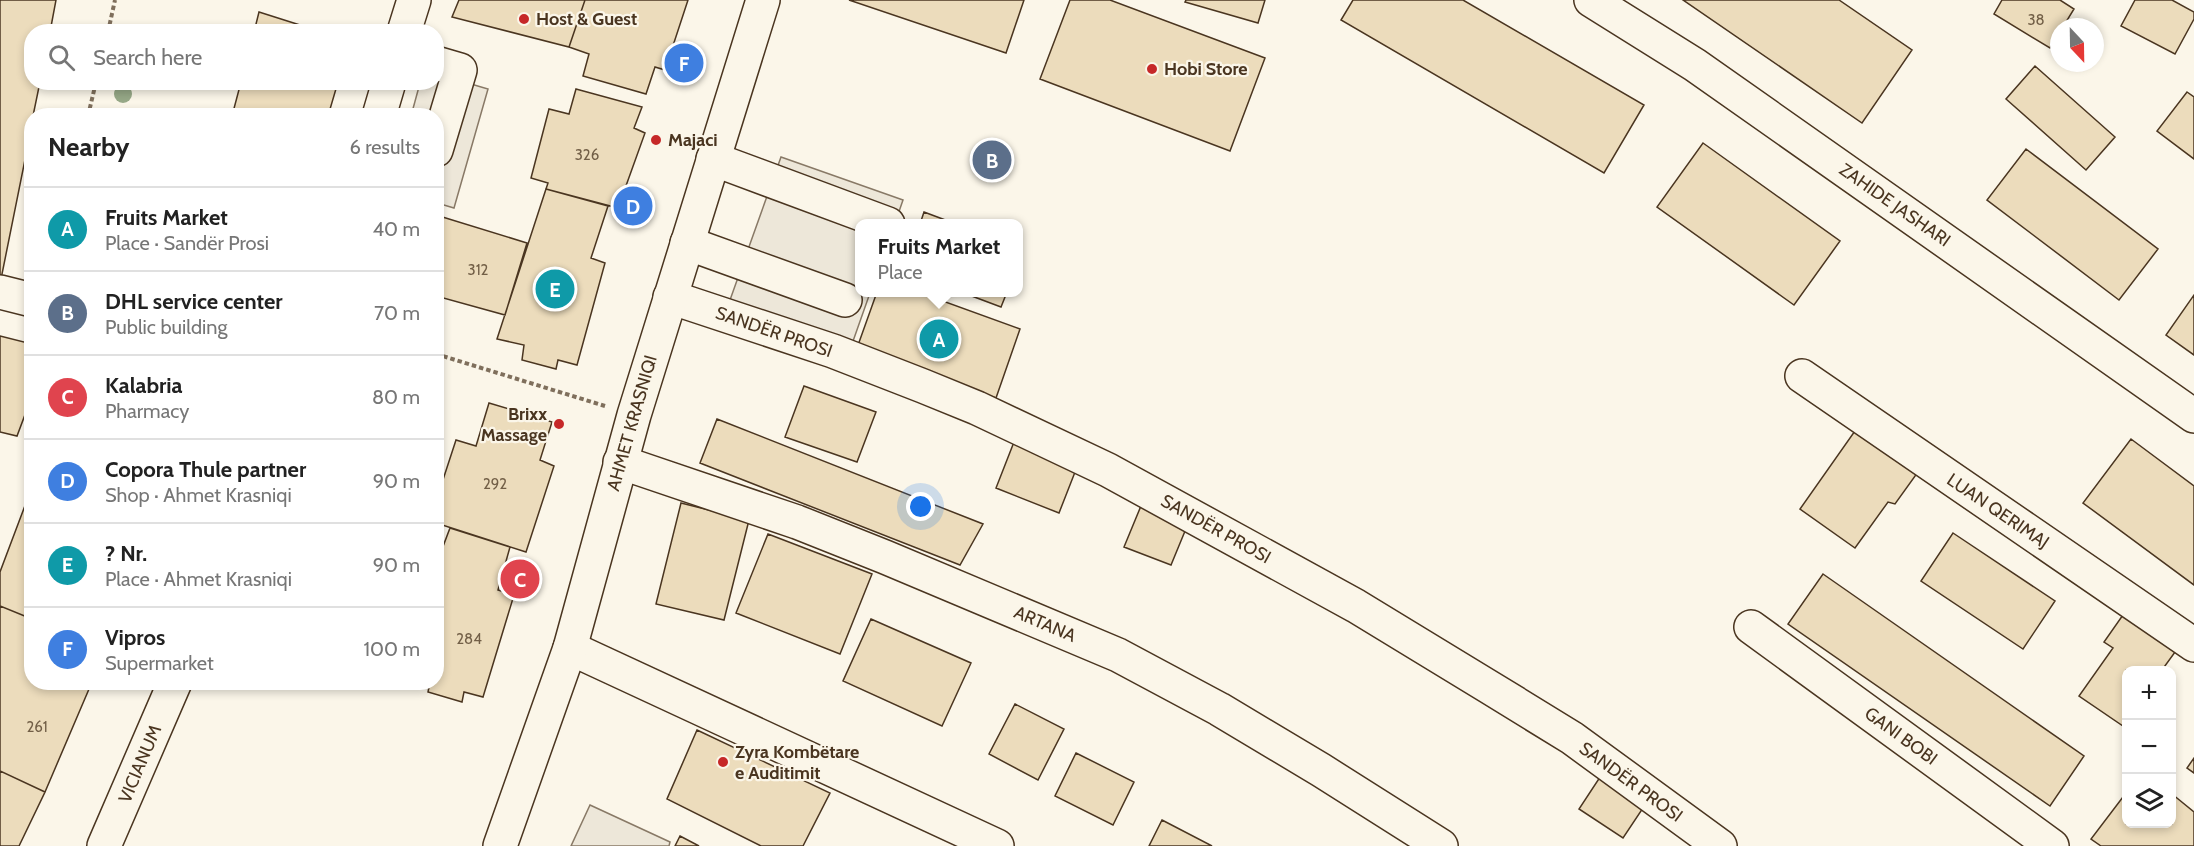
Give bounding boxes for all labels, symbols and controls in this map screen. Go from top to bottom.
place label: Host & Guest [536,8,637,30]
house number: 38 [2027,11,2045,29]
marker: Host & Guest [517,12,531,26]
north arrow [2050,18,2104,72]
search box [24,24,444,90]
pin: F [664,40,704,86]
icon: search [45,41,78,74]
text: Search here [93,44,202,71]
place label: Hobi Store [1164,58,1248,80]
marker: Hobi Store [1145,62,1159,76]
place label: Majaci [668,129,718,151]
text: Nearby [48,131,129,163]
marker: Majaci [649,133,663,147]
text: 6 results [349,135,420,159]
pin: B [972,138,1012,182]
house number: 326 [575,146,599,164]
street label: ZAHIDE JASHARI [1835,158,1955,252]
pin: D [614,184,652,228]
text: Fruits Market [105,204,228,231]
text: A [61,217,74,241]
text: 40 m [372,217,420,241]
popup [855,219,1023,297]
text: Place · Sandër Prosi [105,231,269,255]
text: Fruits Market [878,233,1000,260]
text: Place [878,260,922,284]
house number: 312 [468,261,489,279]
pin: E [536,266,574,312]
text: DHL service center [105,288,283,315]
text: B [61,301,74,325]
text: 70 m [374,301,420,325]
street label: SANDËR PROSI [713,302,835,362]
text: Public building [105,315,227,339]
pin: A [920,316,958,362]
street label: AHMET KRASNIQI [602,353,662,493]
text: Kalabria [105,372,182,399]
text: C [61,385,74,409]
text: 80 m [372,385,420,409]
text: Pharmacy [105,399,189,423]
place label: Brixx Massage [481,403,547,446]
marker: Brixx Massage [552,417,566,431]
text: Copora Thule partner [105,456,306,483]
text: D [60,469,75,493]
text: 90 m [373,469,420,493]
street label: LUAN QERIMAJ [1943,469,2053,553]
house number: 292 [483,475,507,493]
text: Shop · Ahmet Krasniqi [105,483,292,507]
street label: SANDËR PROSI [1157,490,1275,568]
your location [906,492,935,521]
text: ? Nr. [105,540,147,567]
text: E [62,553,73,577]
text: 90 m [373,553,420,577]
pin: C [500,556,540,602]
text: Place · Ahmet Krasniqi [105,567,292,591]
street label: ARTANA [1011,601,1079,647]
text: Vipros [105,624,165,651]
house number: 284 [456,630,482,648]
text: F [62,637,73,661]
text: 100 m [364,637,420,661]
text: Supermarket [105,651,214,675]
map controls [2122,666,2176,828]
button: + [2122,666,2176,720]
street label: GANI BOBI [1860,702,1942,770]
house number: 261 [26,718,48,736]
button: − [2122,720,2176,774]
street label: VICIANUM [114,722,166,806]
street label: SANDËR PROSI [1575,737,1687,827]
place label: Zyra Kombëtare e Auditimit [735,741,859,784]
marker: Zyra Kombëtare e Auditimit [716,755,730,769]
button: layers [2122,774,2176,828]

